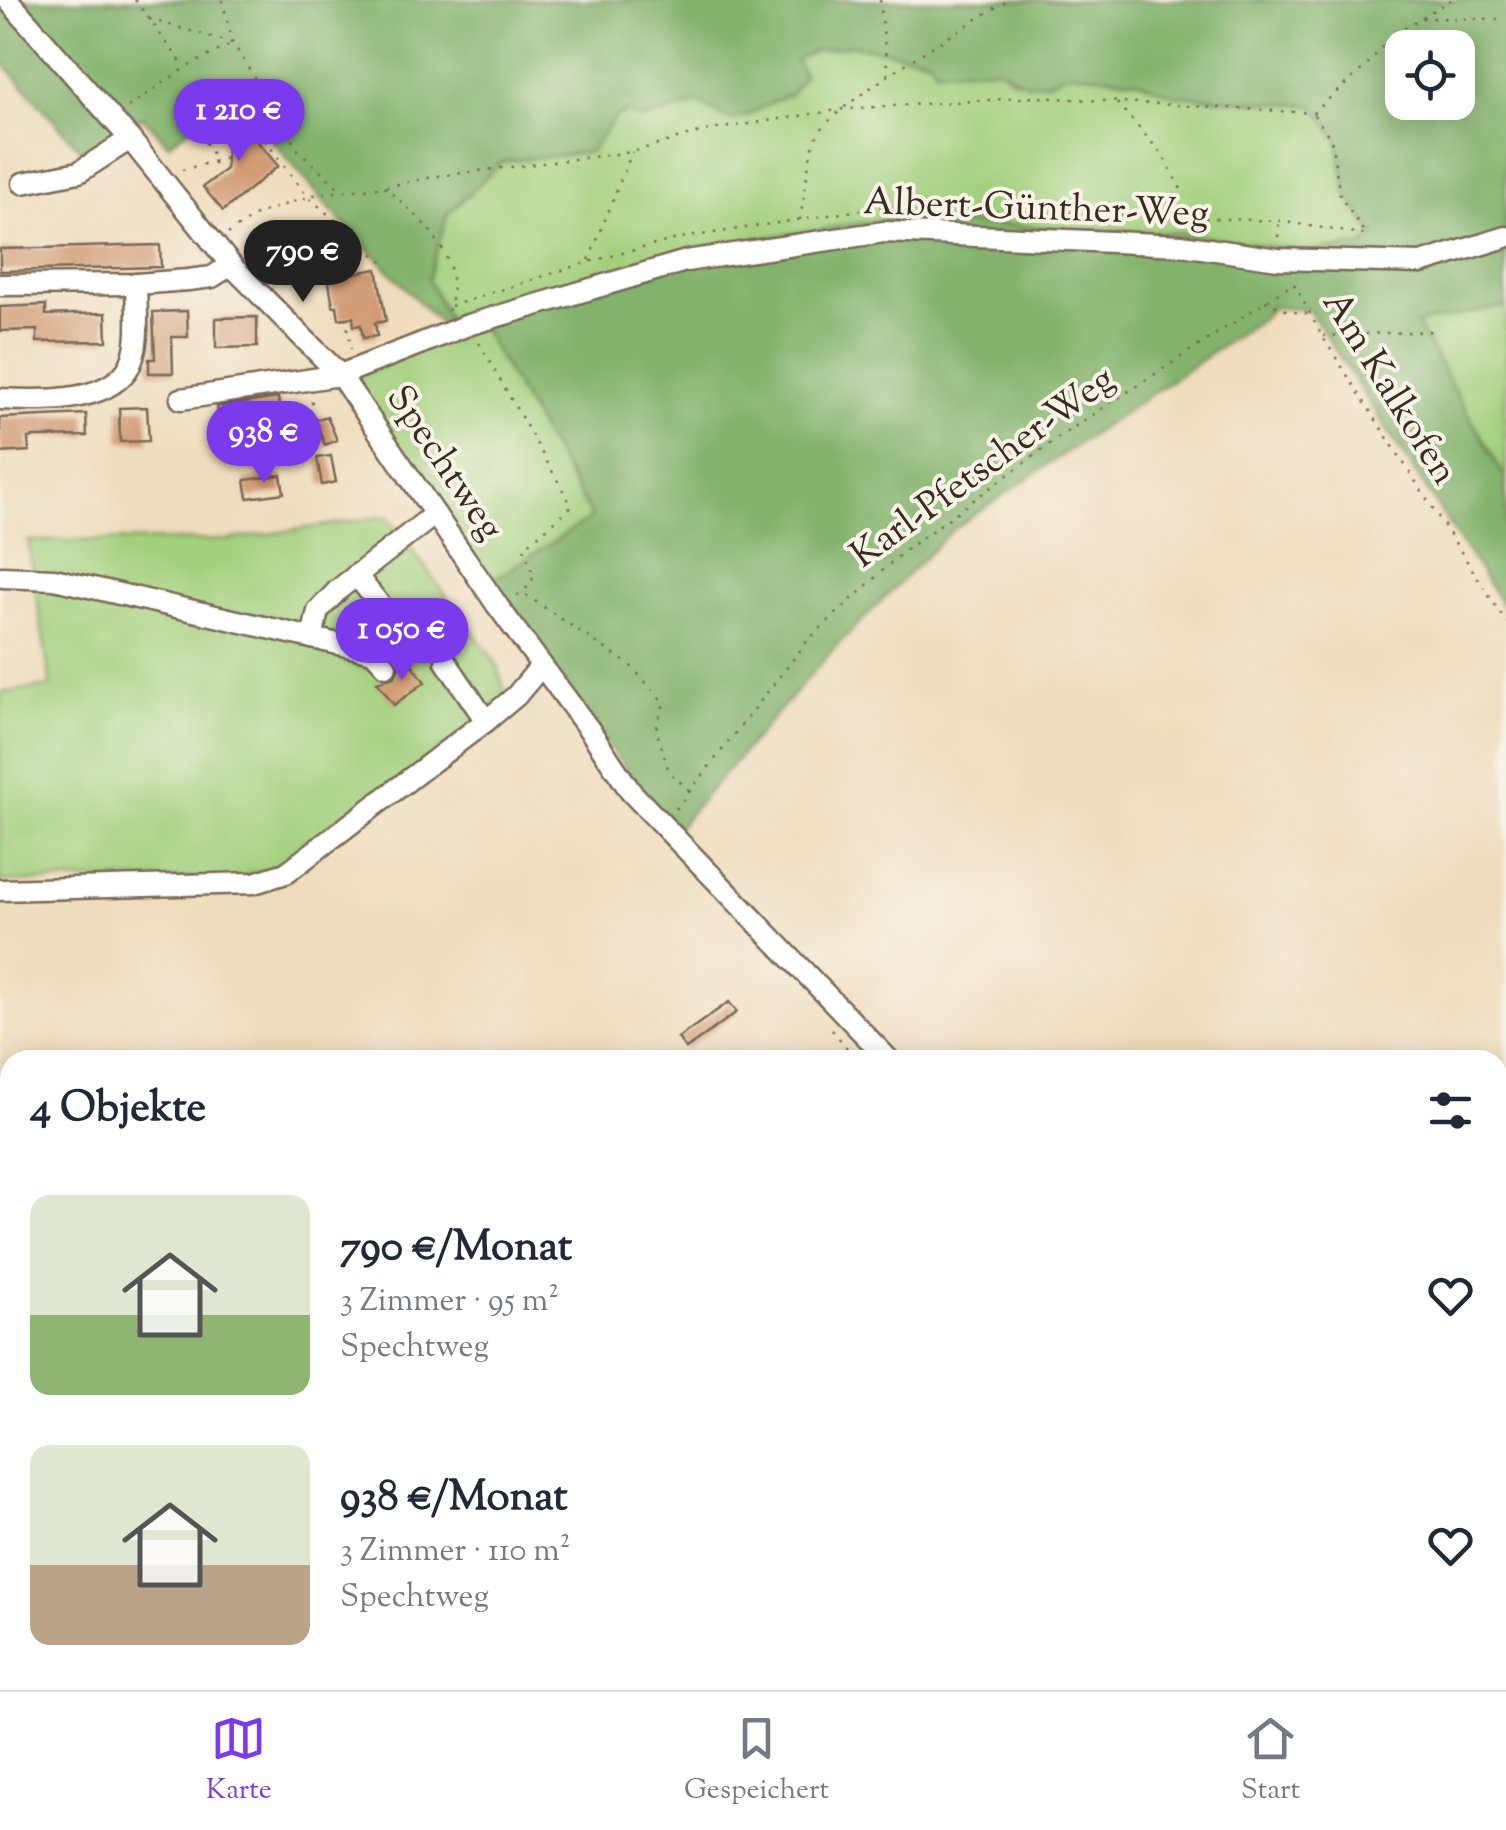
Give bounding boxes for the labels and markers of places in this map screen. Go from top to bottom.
pin: 1 210 € [147,79,331,164]
pin: 790 € [233,220,373,305]
pin: 938 € [194,401,334,486]
pin: 1 050 € [310,598,494,683]

